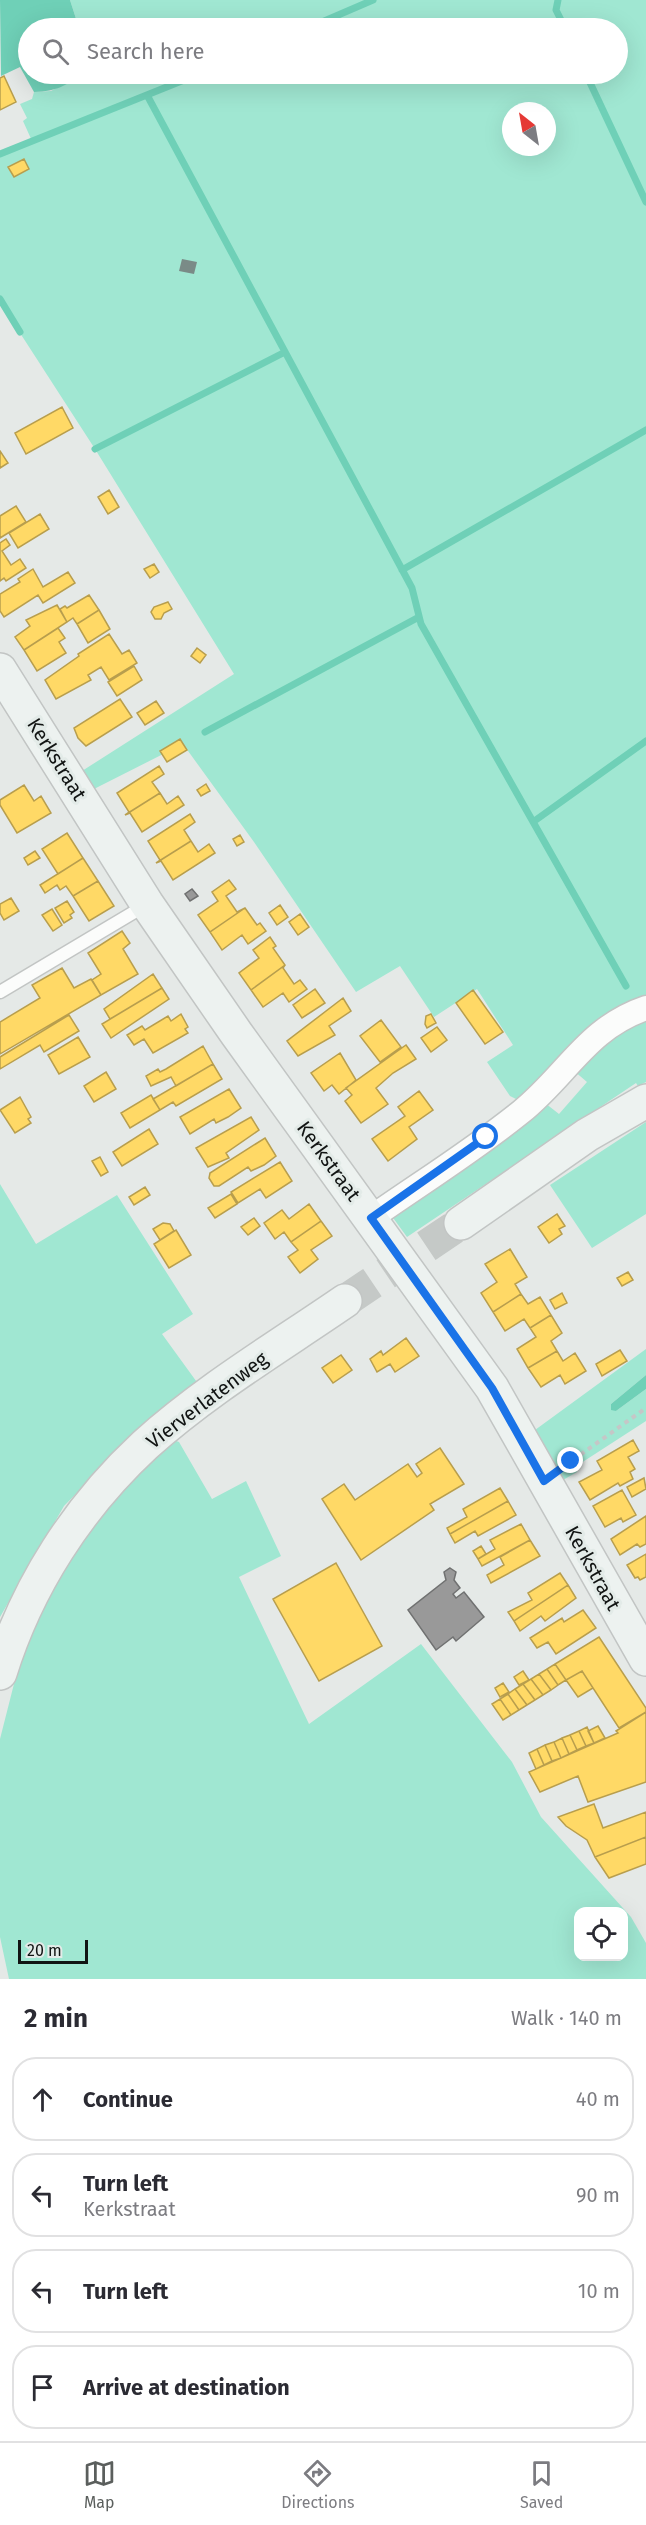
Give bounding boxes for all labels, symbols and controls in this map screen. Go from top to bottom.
search box [18,18,628,84]
icon: search [39,35,72,68]
text: Search here [87,38,205,65]
north arrow [502,102,556,156]
street label: Kerkstraat [22,713,92,805]
street label: Kerkstraat [292,1116,366,1206]
route start [472,1123,498,1149]
street label: Vierverlatenweg [142,1346,273,1453]
route end [557,1447,583,1473]
street label: Kerkstraat [560,1522,626,1615]
map controls [574,1907,628,1961]
button: locate [574,1907,628,1961]
scale bar [18,1937,88,1964]
text: 20 m [27,1941,62,1960]
text: 2 min [24,2003,88,2034]
text: Walk · 140 m [511,2006,622,2030]
icon: ahead [26,2083,59,2116]
text: Continue [83,2086,173,2113]
text: 40 m [576,2087,620,2111]
text: Turn left [83,2170,168,2197]
icon: left [26,2179,59,2212]
text: 90 m [576,2183,620,2207]
text: Kerkstraat [83,2197,176,2221]
icon: left [26,2275,59,2308]
text: Turn left [83,2278,168,2305]
text: 10 m [578,2279,620,2303]
icon: arrive [26,2371,59,2404]
text: Arrive at destination [83,2374,290,2401]
tab: Map [83,2457,116,2512]
tab: Directions [281,2457,355,2512]
tab: Saved [520,2457,563,2512]

